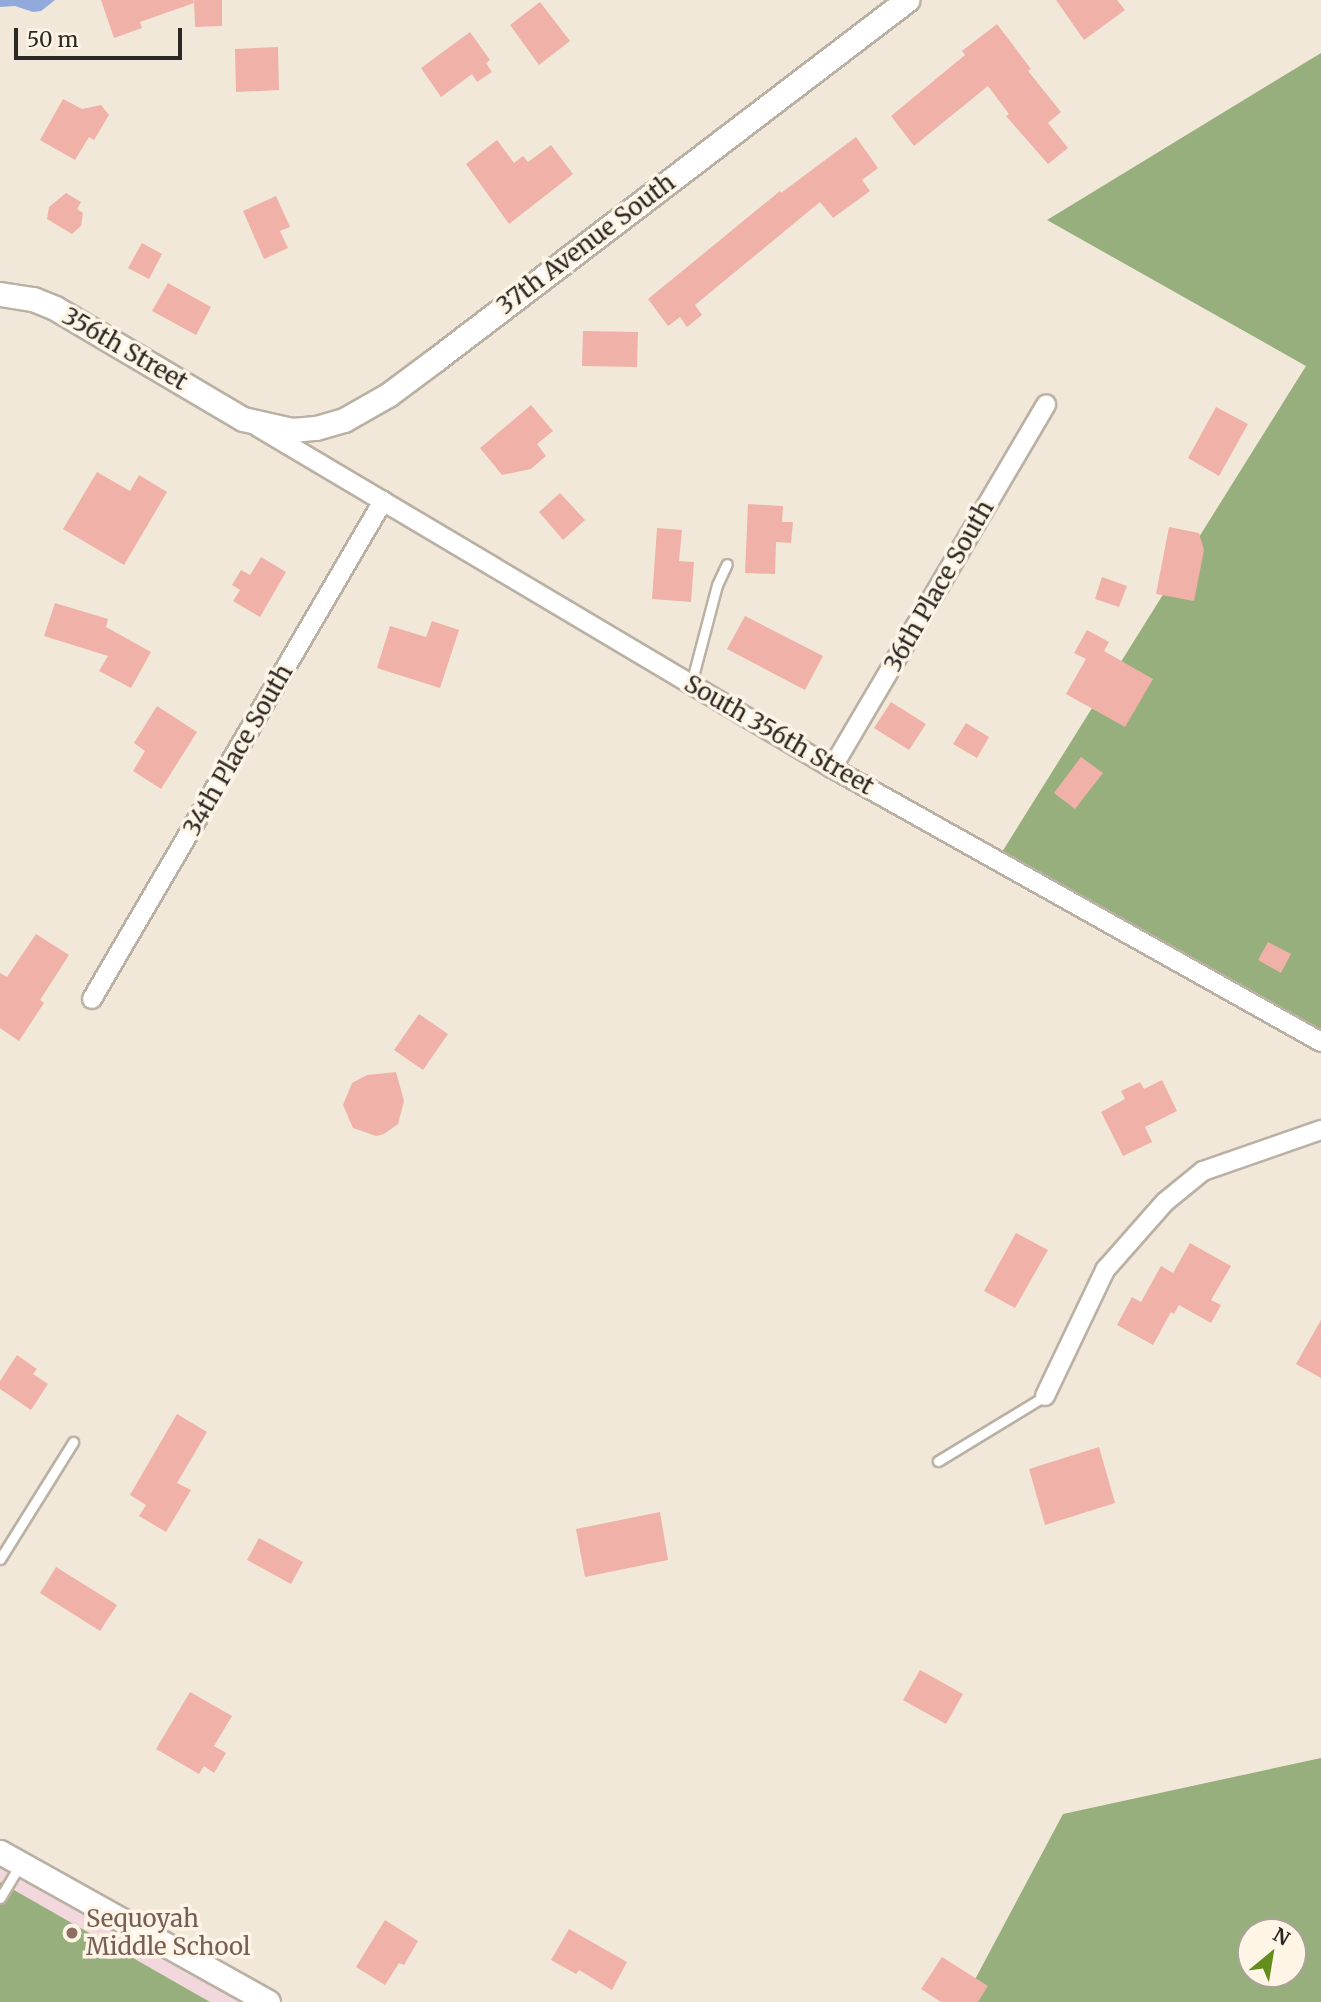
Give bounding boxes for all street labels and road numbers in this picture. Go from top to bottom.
street label: 37th Avenue South [491,168,681,320]
street label: 356th Street [57,302,193,396]
street label: 36th Place South [878,495,1000,677]
street label: 34th Place South [177,659,299,841]
street label: South 356th Street [679,669,879,801]

